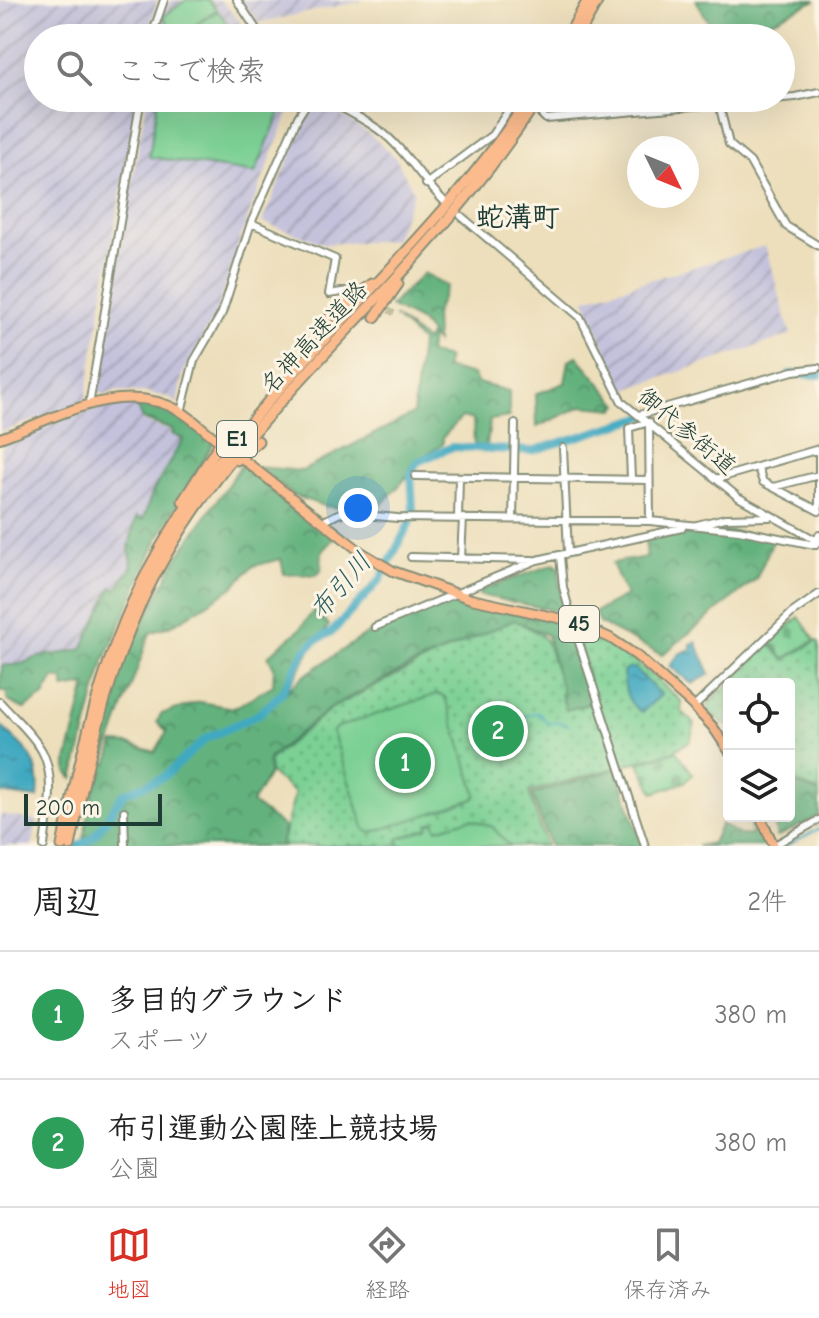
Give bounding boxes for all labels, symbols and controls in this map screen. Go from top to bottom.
search box [24,24,795,112]
icon: search [52,46,96,90]
text: ここで検索 [116,54,266,89]
north arrow [627,136,699,208]
district label: 蛇溝町 [476,201,560,233]
street label: 名神高速道路 [255,275,373,399]
street label: 御代参街道 [632,382,742,480]
road number: E1 [217,421,257,457]
your location [338,488,378,528]
water label: 布引川 [304,547,378,625]
road number: 45 [559,606,599,642]
map controls [723,678,795,822]
button: locate [723,678,795,750]
pin: 2 [472,701,524,761]
pin: 1 [379,733,431,793]
button: layers [723,750,795,822]
scale bar [24,790,162,826]
text: 200 m [36,795,100,821]
text: 周辺 [32,882,100,922]
text: 2件 [747,887,787,917]
text: 多目的グラウンド [108,983,348,1018]
text: 1 [53,1000,63,1030]
text: 380 m [714,1000,787,1030]
text: スポーツ [108,1026,211,1056]
text: 布引運動公園陸上競技場 [108,1111,438,1146]
text: 2 [52,1128,64,1158]
text: 380 m [714,1128,787,1158]
text: 公園 [108,1154,160,1184]
tab: 地図 [107,1223,151,1303]
tab: 経路 [365,1223,410,1303]
tab: 保存済み [624,1223,712,1303]

